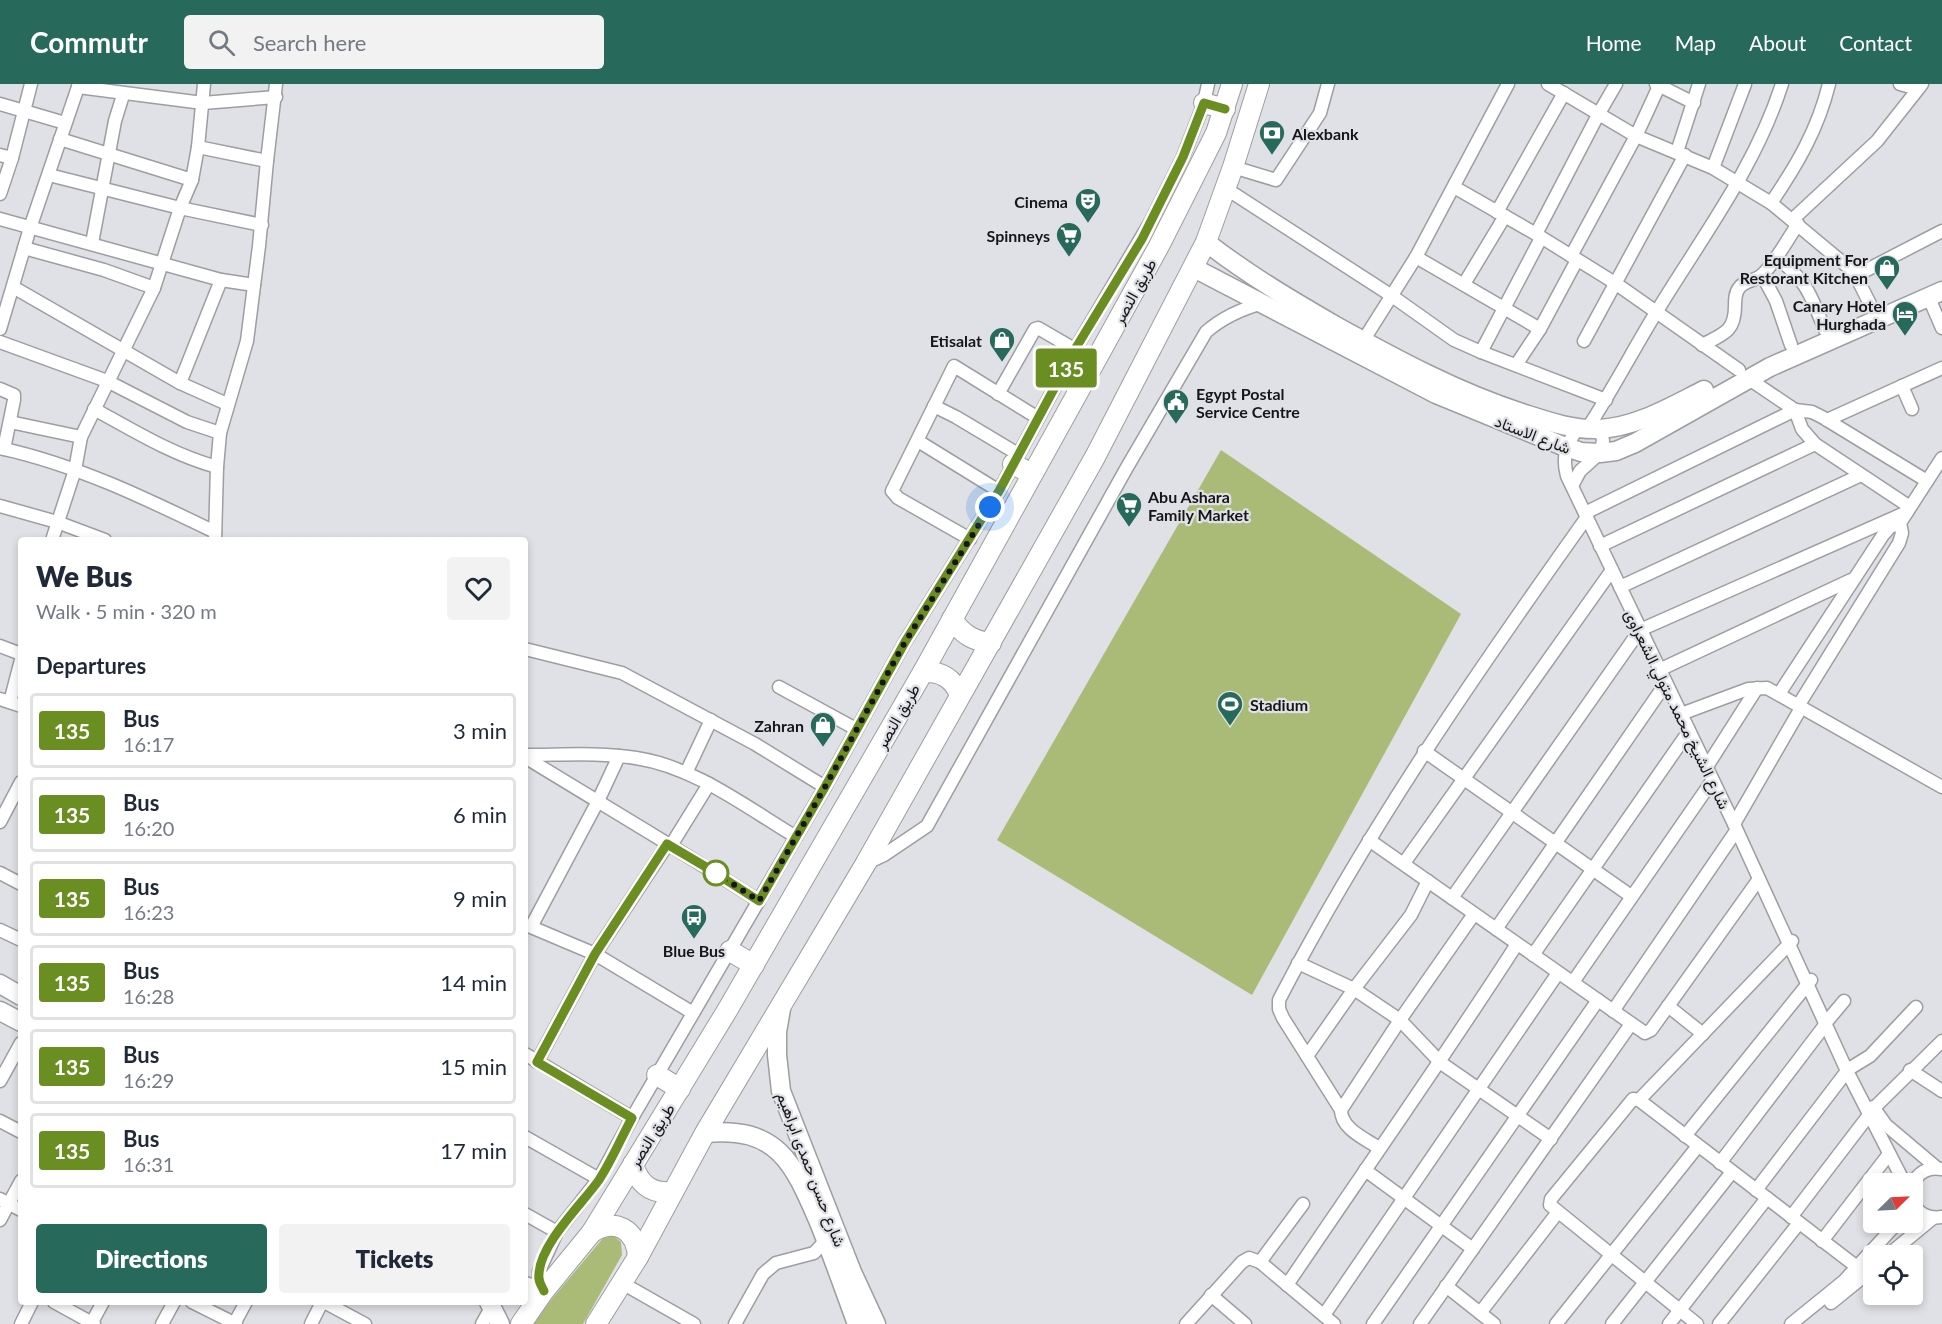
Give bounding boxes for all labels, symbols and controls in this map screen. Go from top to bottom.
search box [184,15,604,69]
text: Commutr [30,25,148,59]
icon: search [205,26,238,59]
text: Search here [253,29,366,56]
text: Home [1586,30,1642,55]
text: Map [1675,30,1716,55]
text: About [1749,30,1806,55]
text: Contact [1839,30,1912,55]
bank icon: Alexbank [1257,118,1287,156]
place label: Alexbank [1291,124,1359,143]
theatre icon: Cinema [1073,186,1103,224]
place label: Cinema [1014,192,1068,211]
supermarket icon: Spinneys [1054,220,1084,258]
place label: Spinneys [987,226,1050,245]
place label: Equipment For Restorant Kitchen [1740,250,1868,287]
shop icon: Equipment For Restorant Kitchen [1872,253,1902,291]
street label: طريق النصر [1108,255,1161,329]
place label: Canary Hotel Hurghada [1793,296,1886,333]
hotel icon: Canary Hotel Hurghada [1890,299,1920,337]
shop icon: Etisalat [987,325,1017,363]
place label: Etisalat [930,331,982,350]
line badge: 135 [1032,348,1100,388]
text: 135 [1048,356,1084,381]
place label: Egypt Postal Service Centre [1196,384,1300,421]
public building icon: Egypt Postal Service Centre [1161,387,1191,425]
street label: شارع الاستاد [1491,411,1574,460]
place label: Abu Ashara Family Market [1147,487,1249,524]
supermarket icon: Abu Ashara Family Market [1114,490,1144,528]
your location [975,492,1005,522]
button: heart [447,557,510,620]
text: We Bus [36,559,133,593]
text: Walk · 5 min · 320 m [36,599,217,623]
street label: شارع الشيخ محمد متولي الشعراوى [1617,606,1735,814]
text: Departures [36,652,146,679]
street label: طريق النصر [870,680,925,754]
sports icon: Stadium [1215,689,1245,727]
place label: Stadium [1250,695,1308,714]
text: Bus [123,705,159,732]
shop icon: Zahran [808,710,838,748]
place label: Zahran [754,716,804,735]
text: 3 min [453,717,507,744]
text: 135 [54,718,90,743]
text: 16:17 [123,732,174,756]
text: Bus [123,789,159,816]
text: 6 min [453,801,507,828]
text: 135 [54,802,90,827]
text: 16:20 [123,816,174,840]
unlabelled marker [703,860,729,886]
text: Bus [123,873,159,900]
text: 9 min [453,885,507,912]
text: 135 [54,886,90,911]
text: 16:23 [123,900,174,924]
bus stop icon: Blue Bus [679,902,709,940]
place label: Blue Bus [663,941,725,960]
text: Bus [123,957,159,984]
text: 14 min [440,969,507,996]
text: 135 [54,970,90,995]
text: 16:28 [123,984,174,1008]
text: Bus [123,1041,159,1068]
text: 15 min [440,1053,507,1080]
text: 135 [54,1054,90,1079]
text: 16:29 [123,1068,174,1092]
street label: شارع حسن حمدى ابراهيم [771,1089,850,1250]
street label: طريق النصر [623,1100,680,1172]
text: Bus [123,1125,159,1152]
text: 17 min [440,1137,507,1164]
text: 135 [54,1138,90,1163]
text: 16:31 [123,1152,174,1176]
north arrow [1863,1173,1923,1233]
map controls [1863,1173,1923,1305]
button: Directions [36,1224,267,1293]
button: Tickets [279,1224,510,1293]
button: locate [1863,1245,1923,1305]

